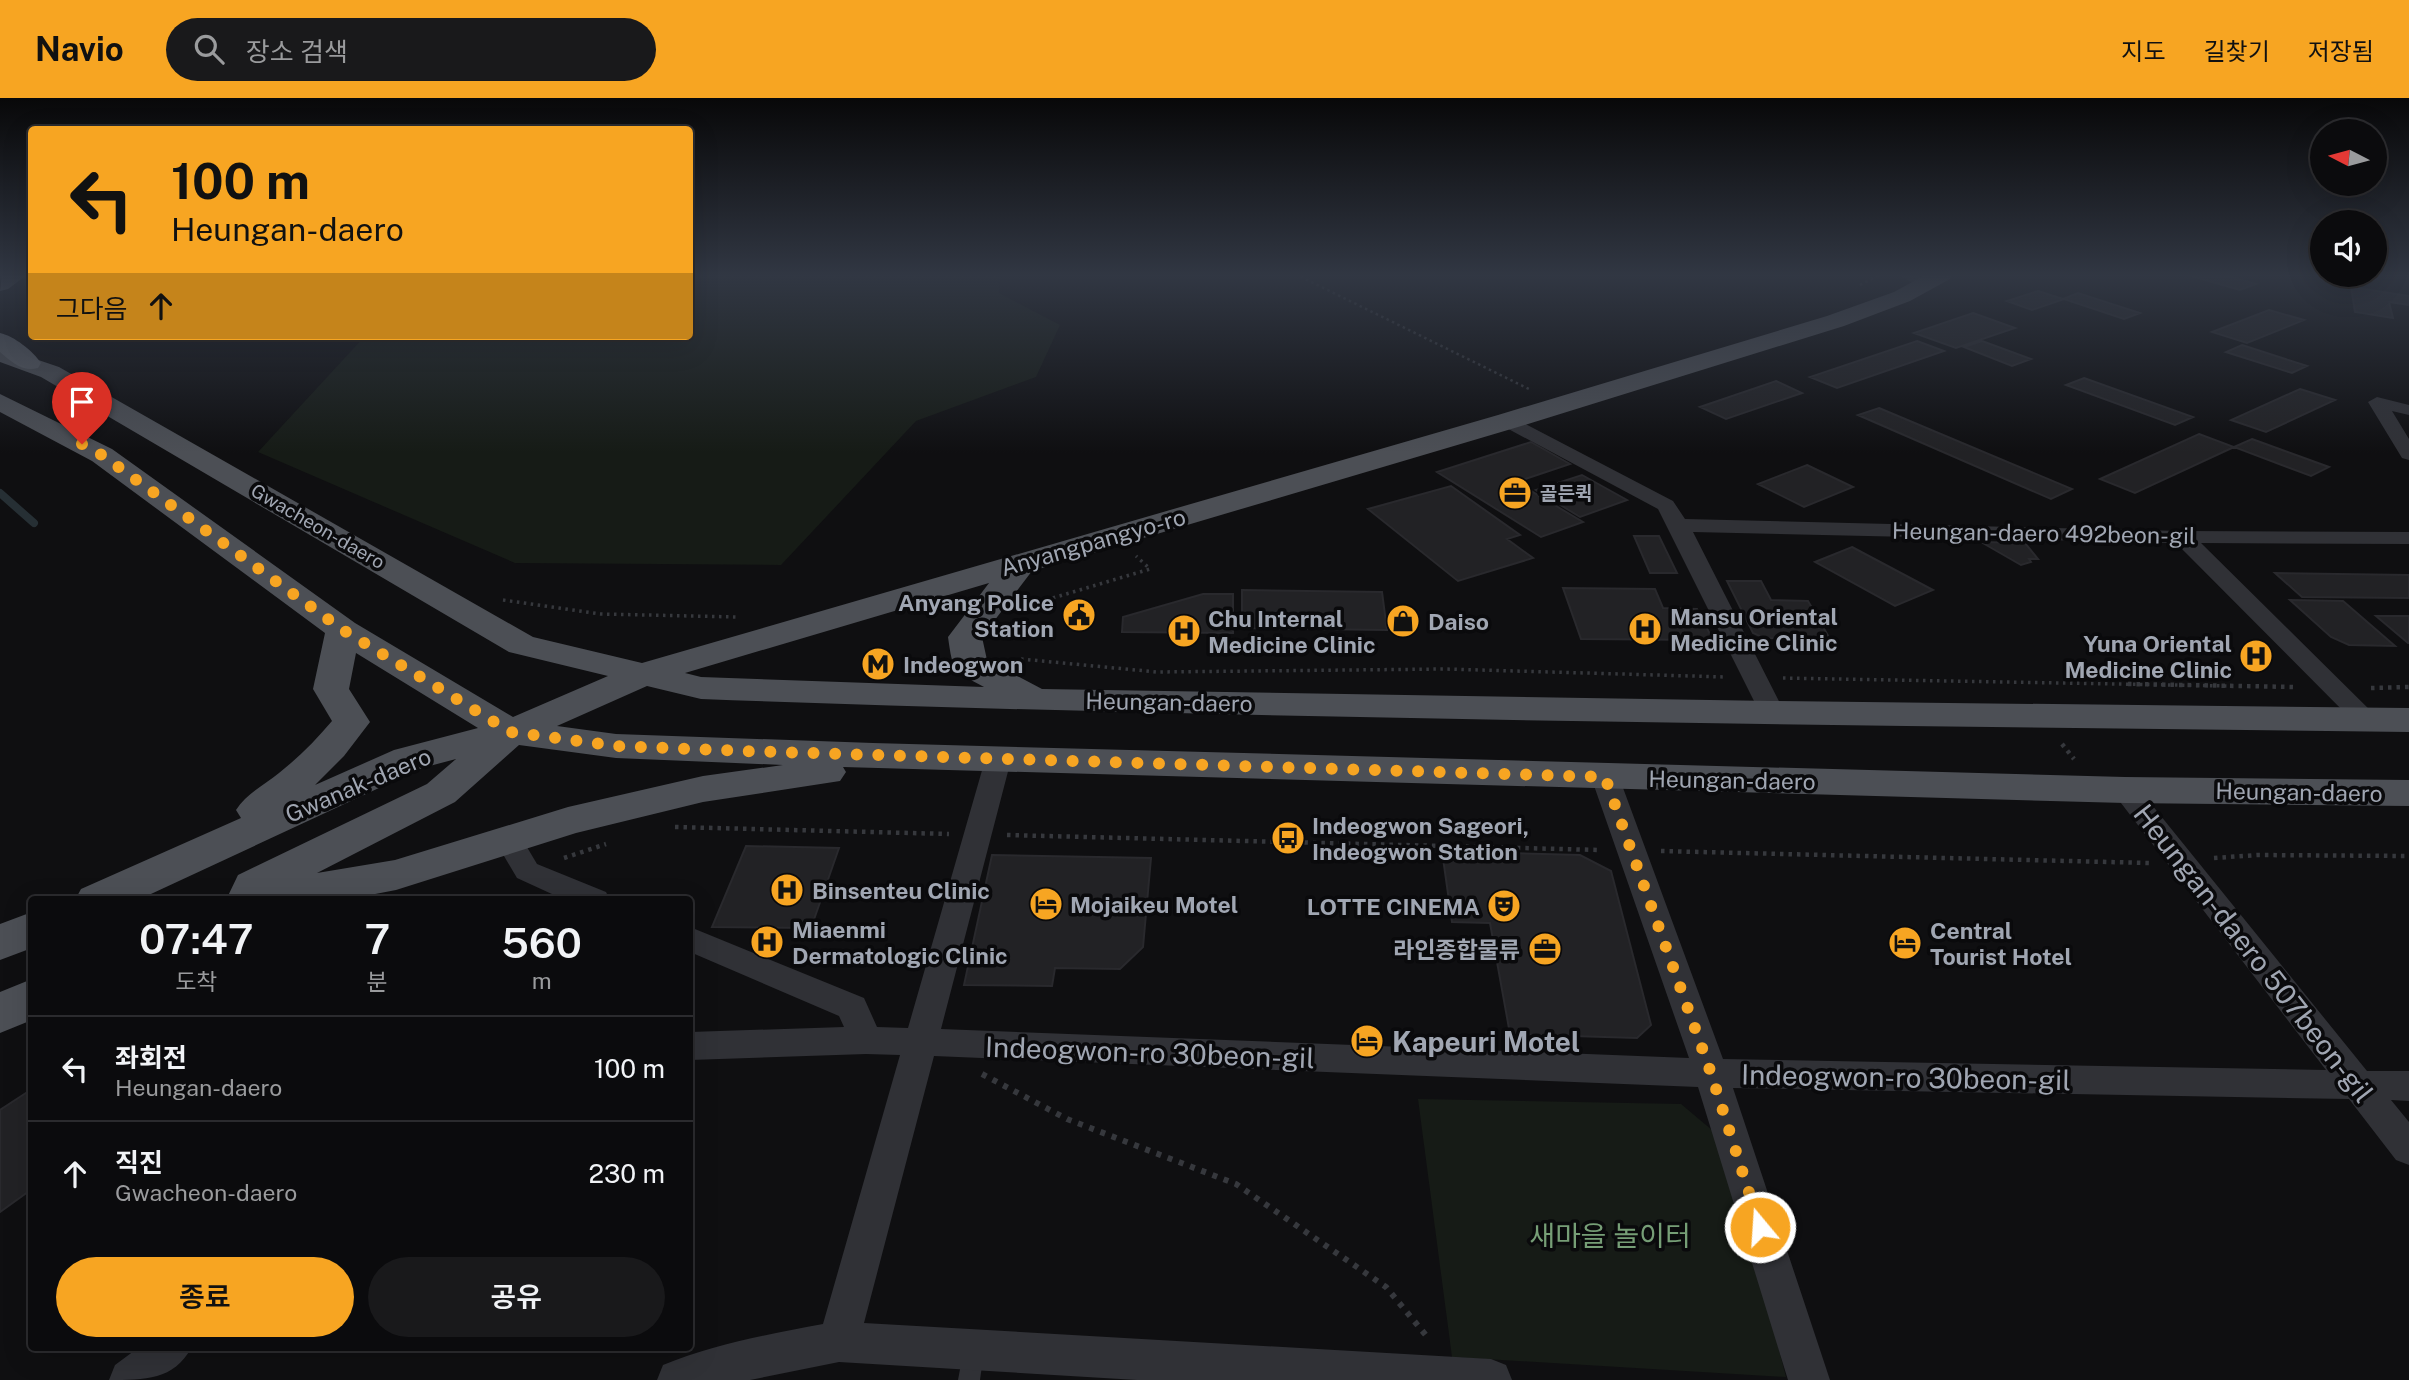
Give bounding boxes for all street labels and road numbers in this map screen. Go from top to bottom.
street label: Gwacheon-daero [247,479,389,573]
street label: Anyangpangyo-ro [997,503,1189,581]
street label: Heungan-daero 492beon-gil [1892,517,2196,549]
street label: Heungan-daero [1085,687,1253,717]
street label: Gwanak-daero [281,742,435,828]
street label: Heungan-daero [1648,765,1816,795]
street label: Heungan-daero [2215,777,2383,807]
street label: Heungan-daero 507beon-gil [2127,797,2381,1109]
street label: Indeogwon-ro 30beon-gil [985,1030,1315,1074]
street label: Indeogwon-ro 30beon-gil [1741,1058,2071,1096]

